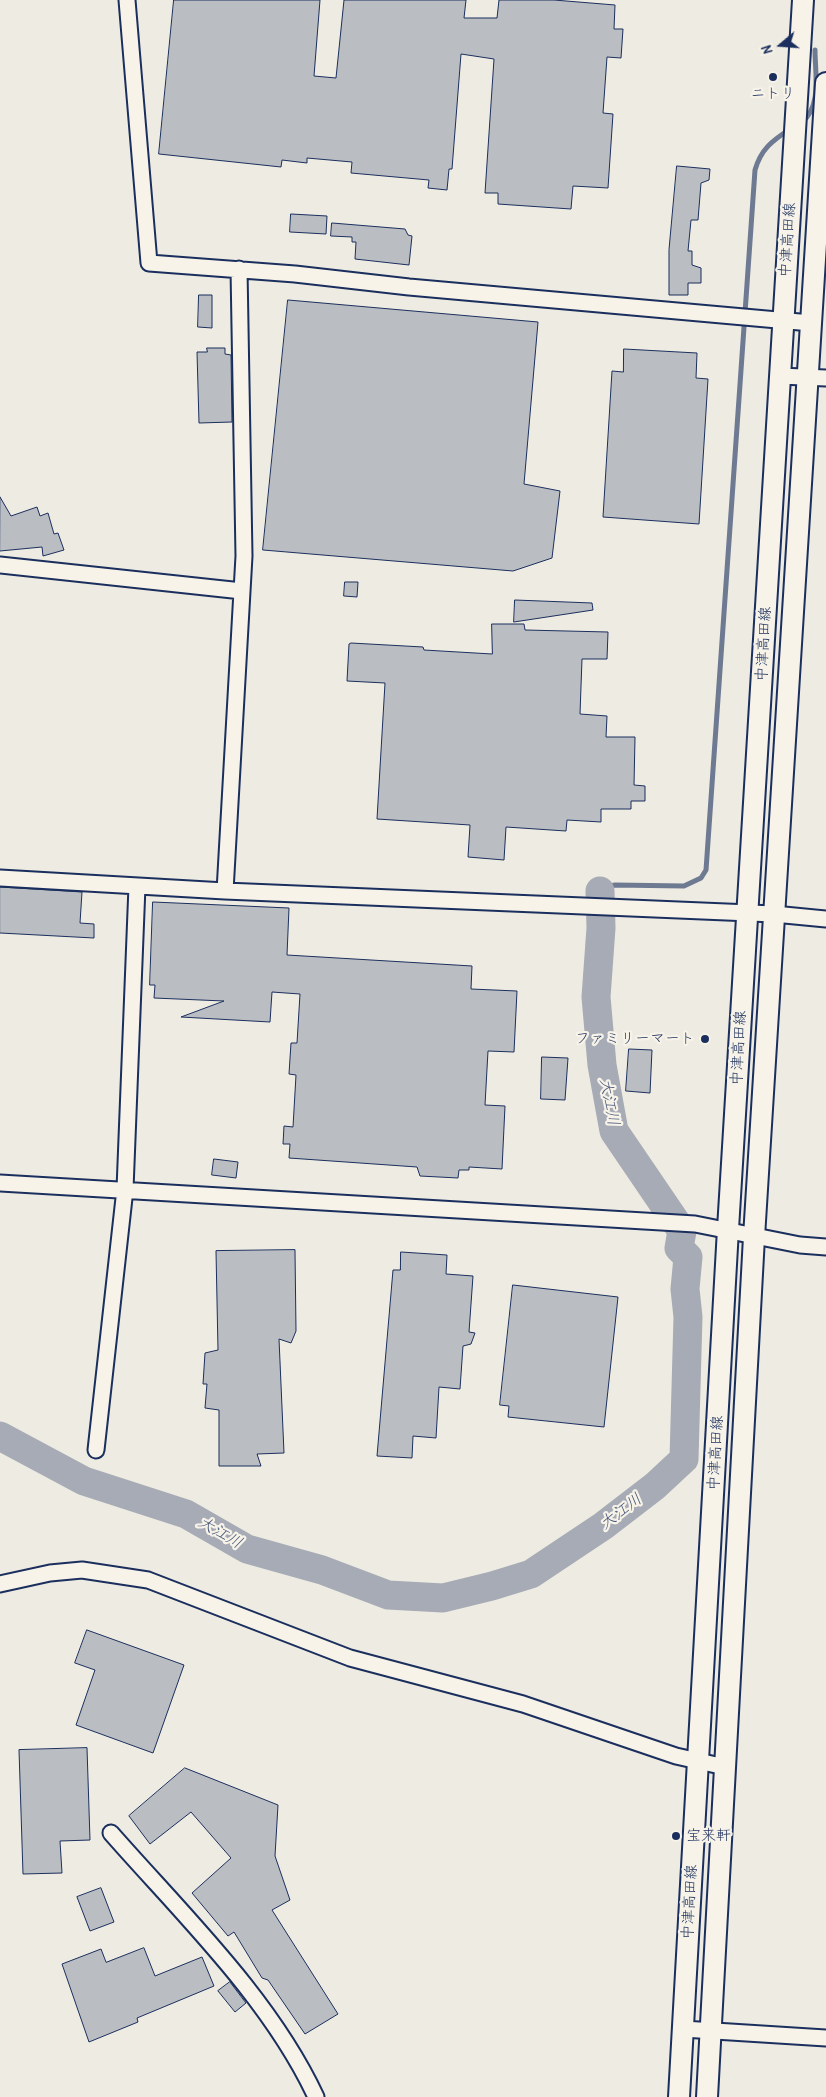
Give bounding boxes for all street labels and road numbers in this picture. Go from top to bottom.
street label: 中津高田線 [776,202,800,278]
street label: 中津高田線 [753,606,775,682]
street label: 中津高田線 [728,1010,750,1086]
street label: 中津高田線 [705,1415,727,1491]
street label: 中津高田線 [679,1864,701,1940]

